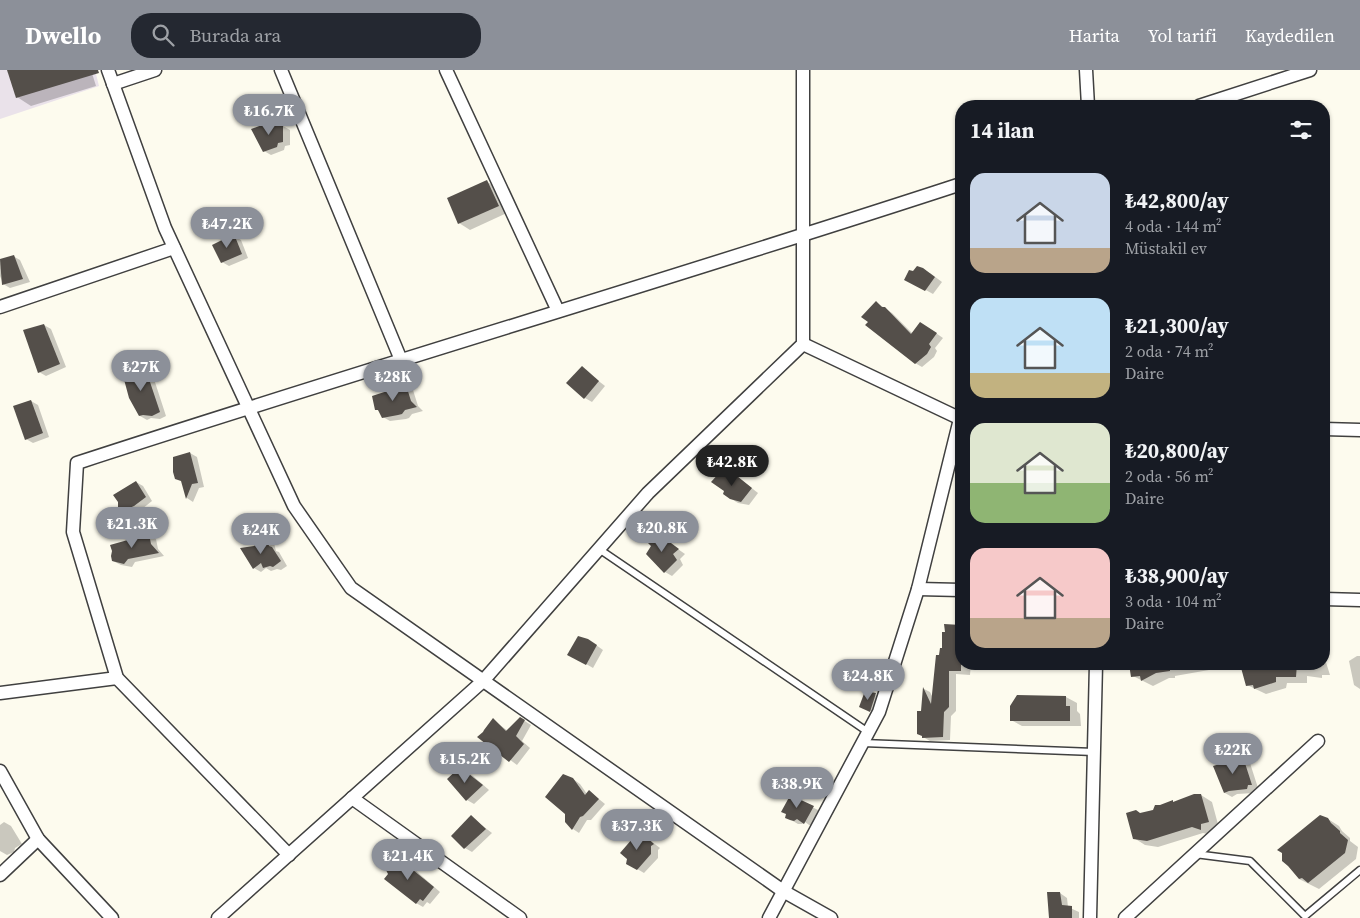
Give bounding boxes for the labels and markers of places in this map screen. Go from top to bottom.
pin: ₺16.7K [228,93,310,136]
pin: ₺47.2K [186,206,268,249]
pin: ₺27K [111,350,171,392]
pin: ₺28K [363,360,423,402]
pin: ₺42.8K [691,444,773,487]
pin: ₺21.3K [91,506,173,549]
pin: ₺20.8K [621,510,703,553]
pin: ₺24K [231,512,291,555]
pin: ₺24.8K [827,658,909,701]
pin: ₺22K [1203,732,1263,775]
pin: ₺15.2K [424,742,506,784]
pin: ₺38.9K [756,766,838,809]
pin: ₺37.3K [596,808,678,851]
pin: ₺21.4K [367,838,449,881]

